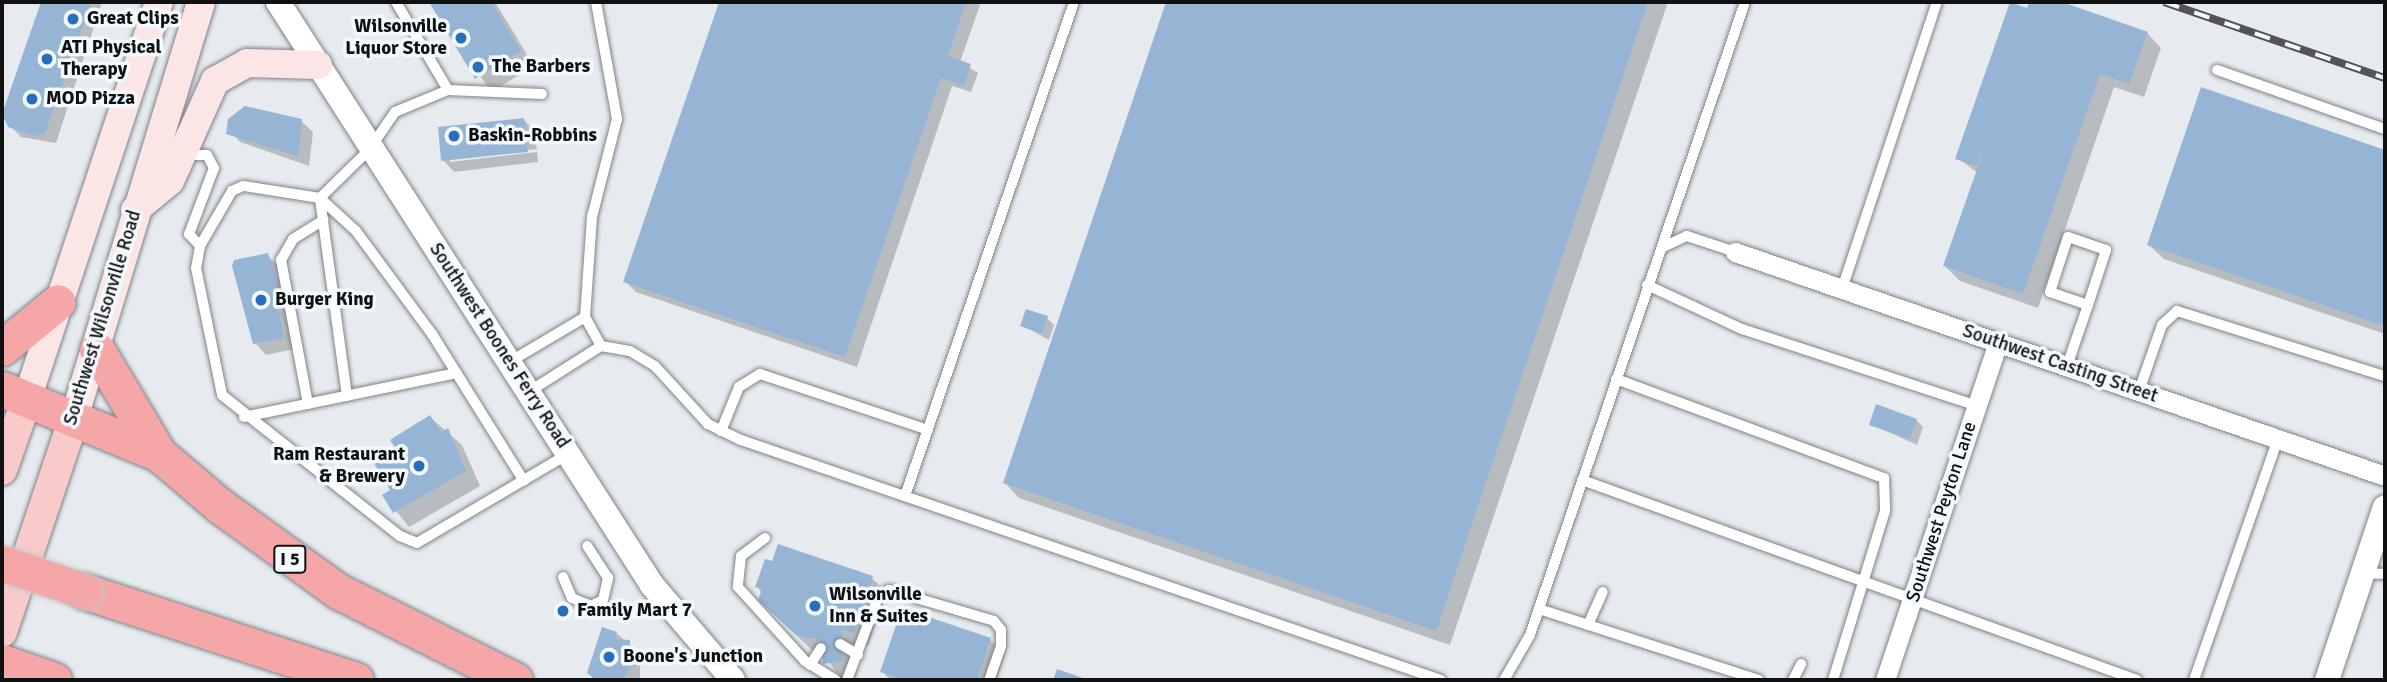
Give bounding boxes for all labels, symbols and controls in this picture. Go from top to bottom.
place label: Great Clips [87,8,179,30]
marker: Great Clips [65,11,81,27]
place label: Wilsonville Liquor Store [345,16,447,60]
marker: Wilsonville Liquor Store [453,30,469,46]
place label: ATI Physical Therapy [61,37,161,81]
marker: ATI Physical Therapy [39,51,55,67]
place label: The Barbers [492,56,590,78]
marker: The Barbers [470,59,486,75]
place label: MOD Pizza [46,88,135,110]
marker: MOD Pizza [24,91,40,107]
place label: Baskin-Robbins [468,125,597,147]
marker: Baskin-Robbins [446,128,462,144]
street label: Southwest Wilsonville Road [59,208,147,428]
street label: Southwest Boones Ferry Road [424,239,574,453]
place label: Burger King [275,289,374,311]
marker: Burger King [253,292,269,308]
street label: Southwest Casting Street [1959,320,2161,408]
street label: Southwest Peyton Lane [1902,419,1982,605]
place label: Ram Restaurant & Brewery [273,444,405,488]
marker: Ram Restaurant & Brewery [411,458,427,474]
road number: I 5 [272,544,308,574]
place label: Wilsonville Inn & Suites [829,584,928,628]
marker: Wilsonville Inn & Suites [807,598,823,614]
place label: Family Mart 7 [577,600,692,622]
marker: Family Mart 7 [555,603,571,619]
place label: Boone's Junction [623,646,763,668]
marker: Boone's Junction [601,649,617,665]

